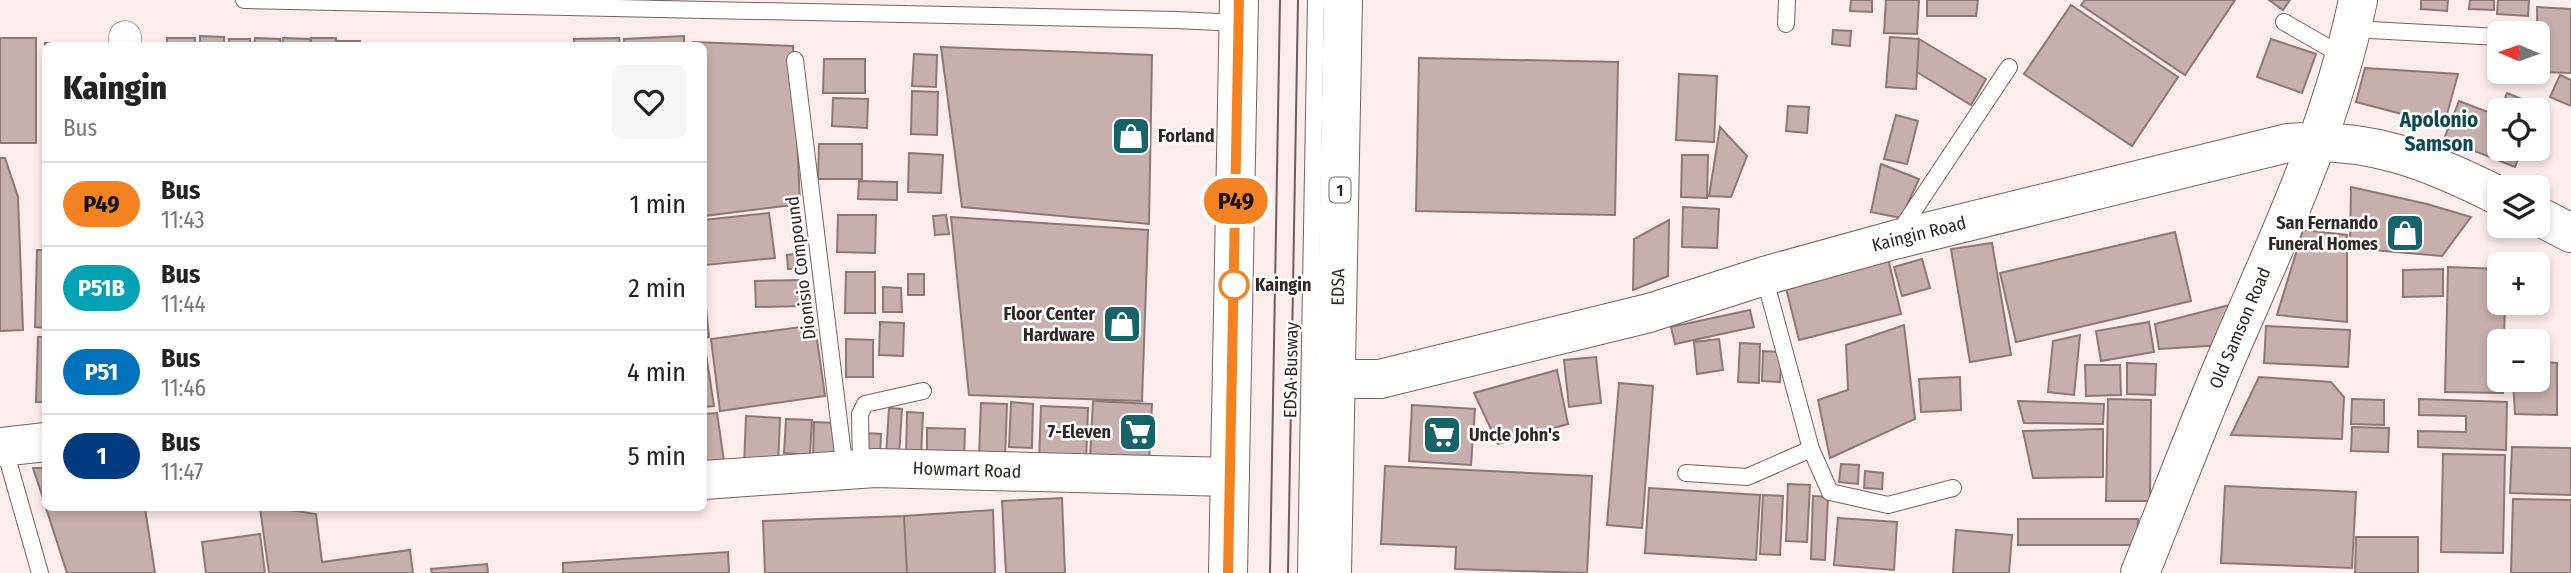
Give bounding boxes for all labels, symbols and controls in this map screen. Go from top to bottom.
north arrow [2487,21,2550,84]
map controls [2487,21,2550,392]
button: heart [612,65,686,139]
text: Kaingin [63,68,167,108]
button: locate [2487,98,2550,161]
district label: Apolonio Samson [2399,107,2478,157]
text: Bus [63,114,97,142]
shop icon: Forland [1110,115,1152,157]
place label: Forland [1158,125,1215,147]
text: Bus [161,175,200,206]
button: layers [2487,175,2550,238]
line badge: P49 [1196,178,1276,224]
road number: 1 [1330,178,1350,202]
text: P49 [1218,187,1254,215]
text: 1 min [630,189,686,220]
text: P49 [83,190,120,218]
street label: Dionisio Compound [781,195,821,341]
text: 11:43 [161,206,205,234]
street label: Kaingin Road [1870,212,1968,256]
place label: San Fernando Funeral Homes [2268,212,2378,255]
shop icon: San Fernando Funeral Homes [2384,212,2426,254]
button: + [2487,252,2550,315]
text: Bus [161,259,200,290]
street label: Old Samson Road [2205,264,2275,392]
street label: EDSA [1327,268,1349,306]
marker: Kaingin [1219,270,1249,300]
text: 2 min [628,273,686,304]
text: P51B [78,274,125,302]
place label: Kaingin [1255,274,1311,296]
text: 11:44 [161,290,206,318]
place label: Floor Center Hardware [1004,303,1095,346]
shop icon: Floor Center Hardware [1101,303,1143,345]
street label: EDSA Busway [1279,322,1303,418]
button: − [2487,329,2550,392]
text: Bus [161,343,200,374]
text: 4 min [627,357,686,388]
text: P51 [85,358,118,386]
text: 11:46 [161,374,206,402]
supermarket icon: 7-Eleven [1117,411,1159,453]
supermarket icon: Uncle John's [1421,414,1463,456]
place label: 7-Eleven [1048,421,1111,443]
place label: Uncle John's [1469,424,1560,446]
text: Bus [161,427,200,458]
text: 5 min [628,441,686,472]
text: 1 [96,442,107,470]
street label: Howmart Road [912,457,1022,483]
text: 11:47 [161,458,203,486]

